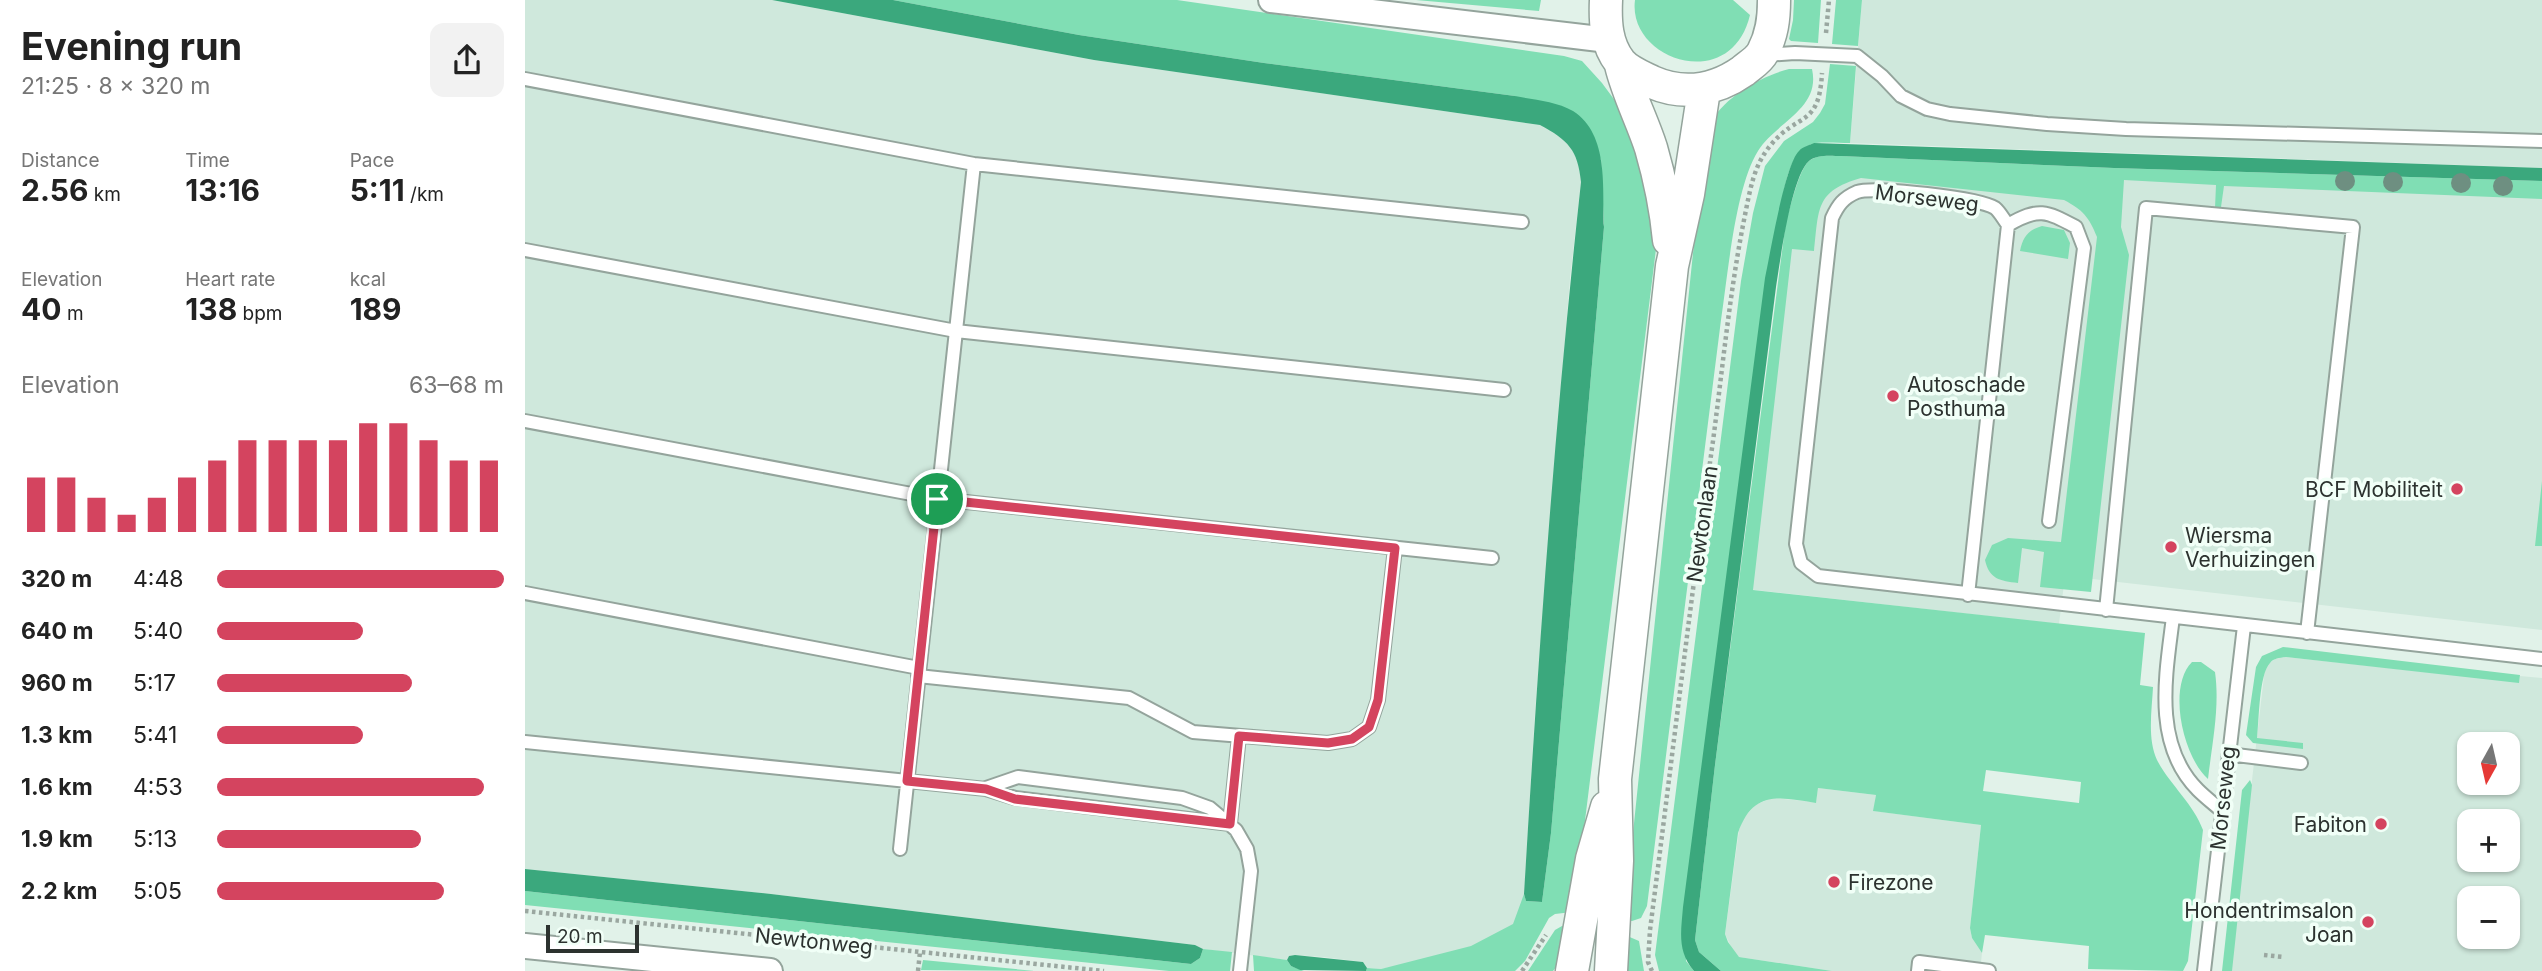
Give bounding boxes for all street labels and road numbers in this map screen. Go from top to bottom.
street label: Morseweg [1874,179,1980,217]
street label: Newtonlaan [1681,464,1723,584]
street label: Morseweg [2205,745,2241,851]
street label: Newtonweg [754,922,874,960]

